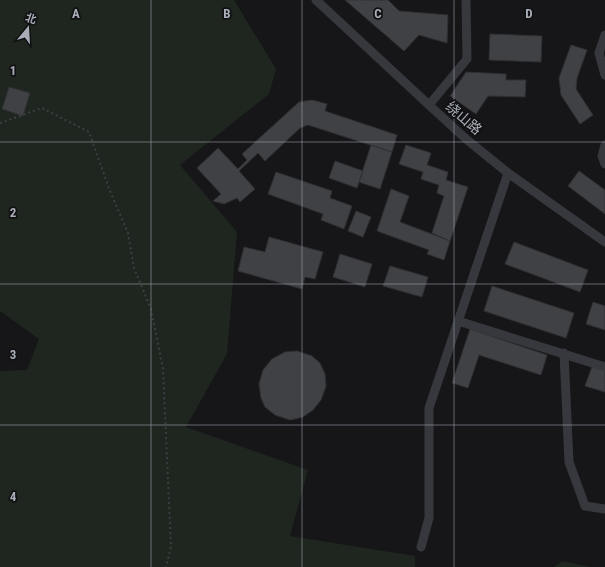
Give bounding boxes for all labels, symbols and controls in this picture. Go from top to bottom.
text: A [72,6,80,21]
text: B [223,6,231,21]
text: C [374,6,382,21]
text: D [525,6,533,21]
north arrow [8,8,48,48]
text: 北 [24,11,38,27]
text: 1 [10,63,16,78]
street label: 绕山路 [443,98,485,138]
text: 2 [10,205,17,220]
text: 3 [10,347,16,362]
text: 4 [10,489,17,504]

